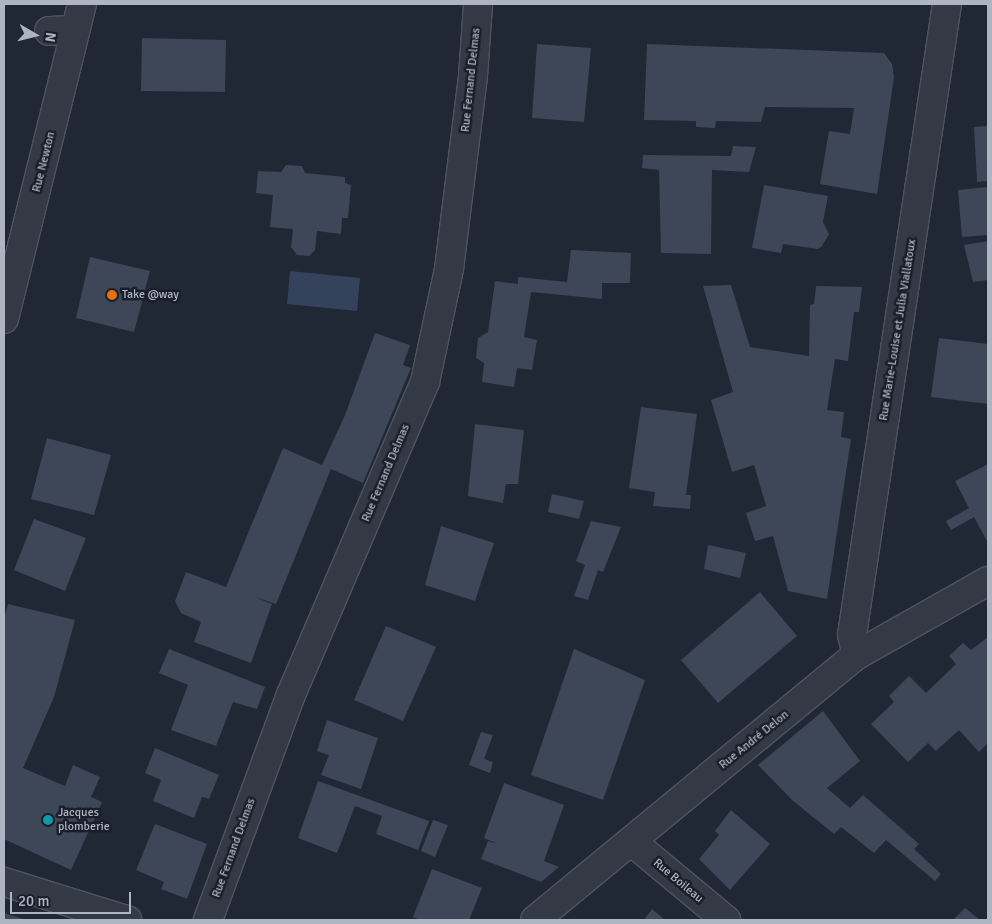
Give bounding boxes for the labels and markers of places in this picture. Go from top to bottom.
place label: Take @way [122,288,179,302]
marker: Take @way [106,289,118,301]
place label: Jacques plomberie [58,806,110,834]
marker: Jacques plomberie [42,814,54,826]

